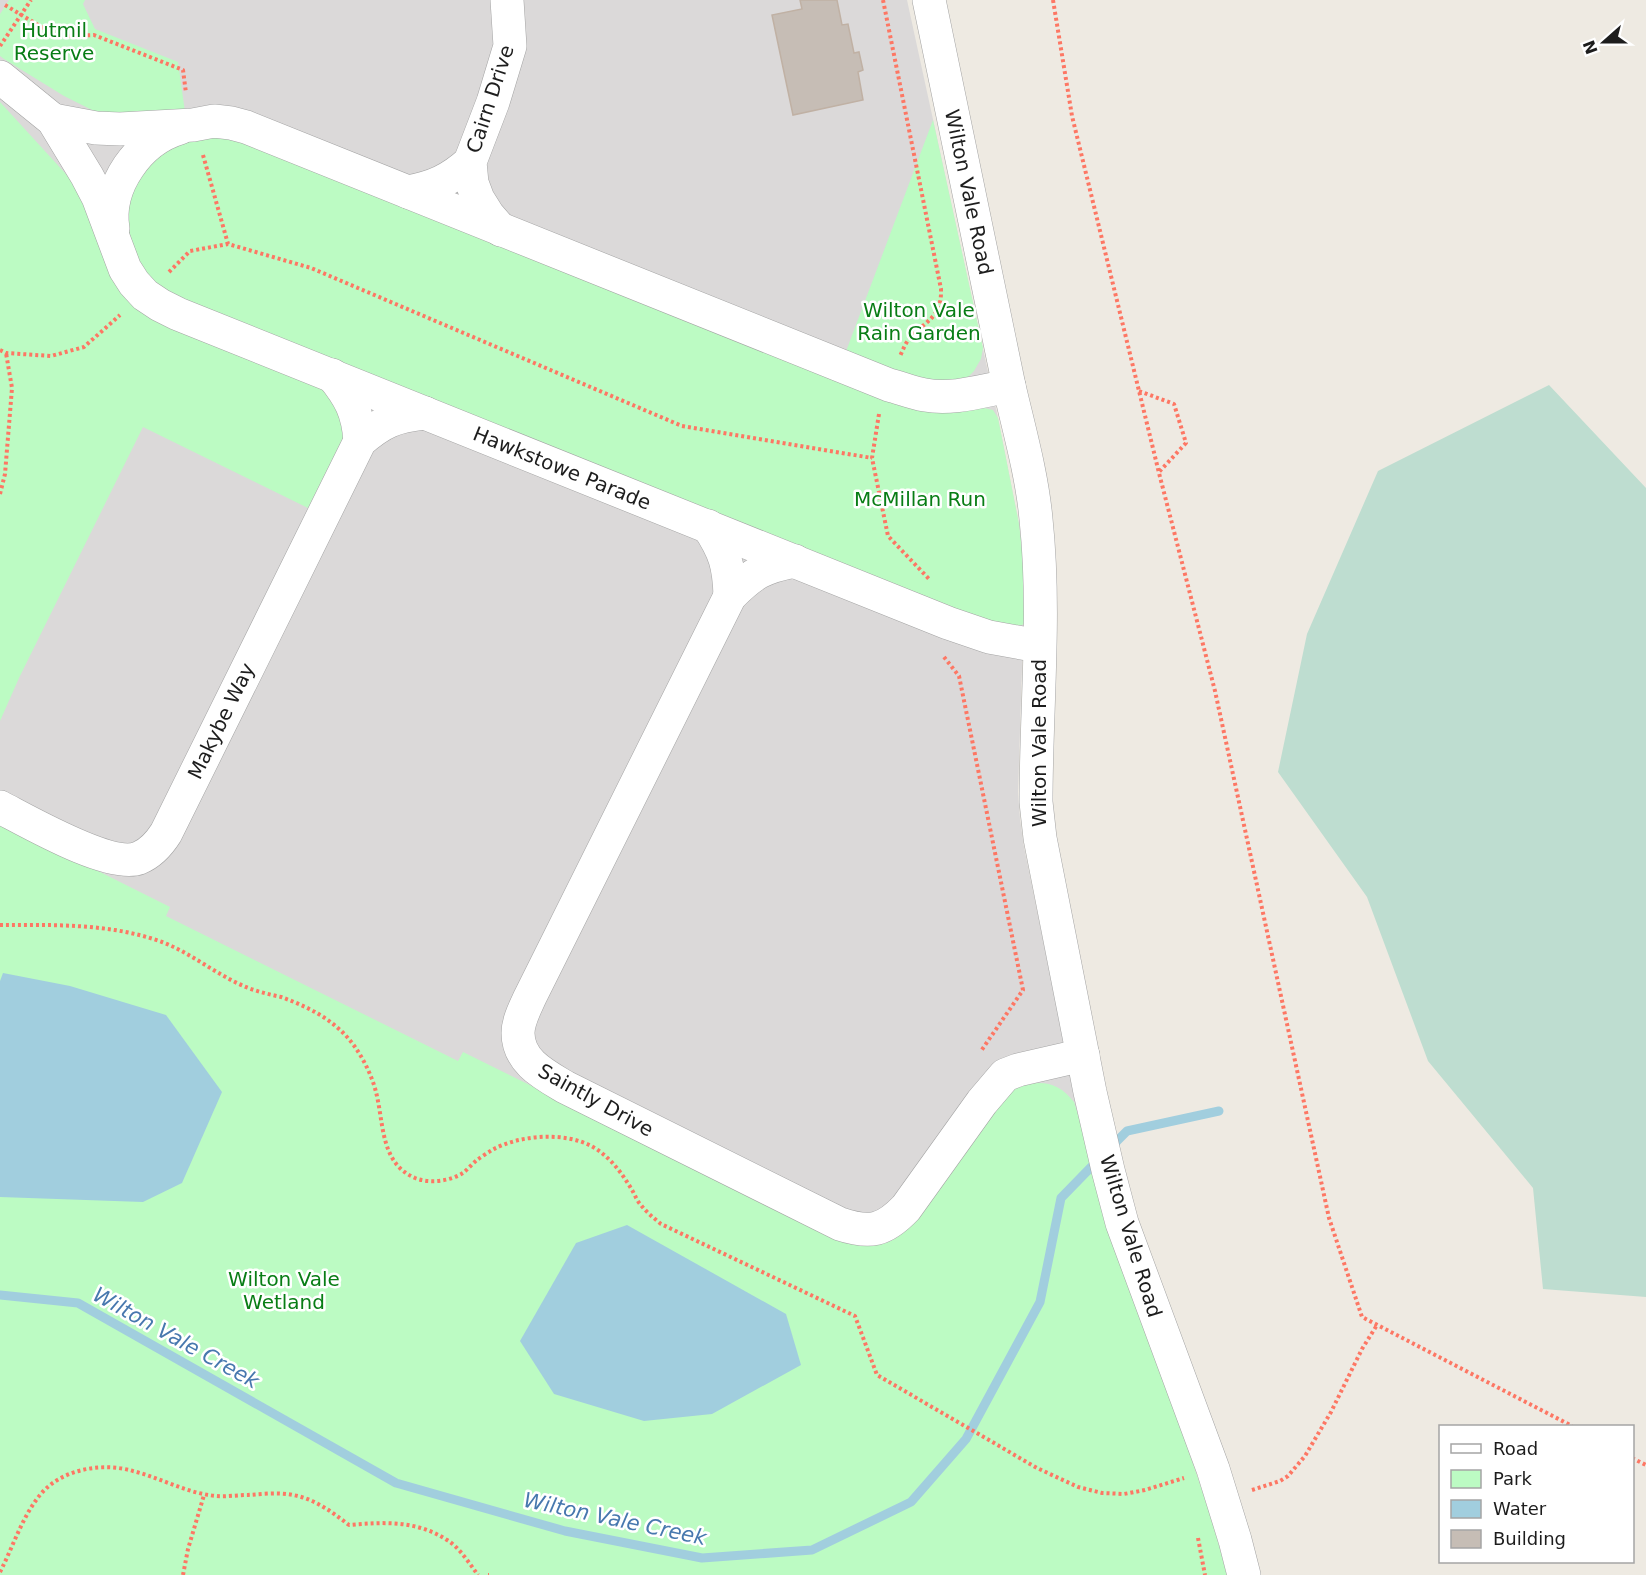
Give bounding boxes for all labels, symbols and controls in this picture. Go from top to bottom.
north arrow [1574,12,1634,72]
park label: Hutmil Reserve [14,18,94,65]
text: N [1579,38,1602,57]
street label: Cairn Drive [461,42,519,156]
street label: Wilton Vale Road [940,107,998,277]
park label: Wilton Vale Rain Garden [857,298,981,345]
street label: Hawkstowe Parade [470,421,654,515]
park label: McMillan Run [854,487,986,511]
street label: Makybe Way [183,659,260,783]
street label: Wilton Vale Road [1027,659,1051,827]
street label: Saintly Drive [534,1058,658,1142]
street label: Wilton Vale Road [1095,1152,1167,1320]
park label: Wilton Vale Wetland [228,1267,340,1314]
water label: Wilton Vale Creek [89,1282,264,1394]
legend [1439,1425,1634,1563]
text: Road [1493,1438,1538,1459]
text: Park [1493,1468,1532,1489]
water label: Wilton Vale Creek [521,1488,709,1550]
text: Water [1493,1498,1547,1519]
text: Building [1493,1528,1566,1549]

